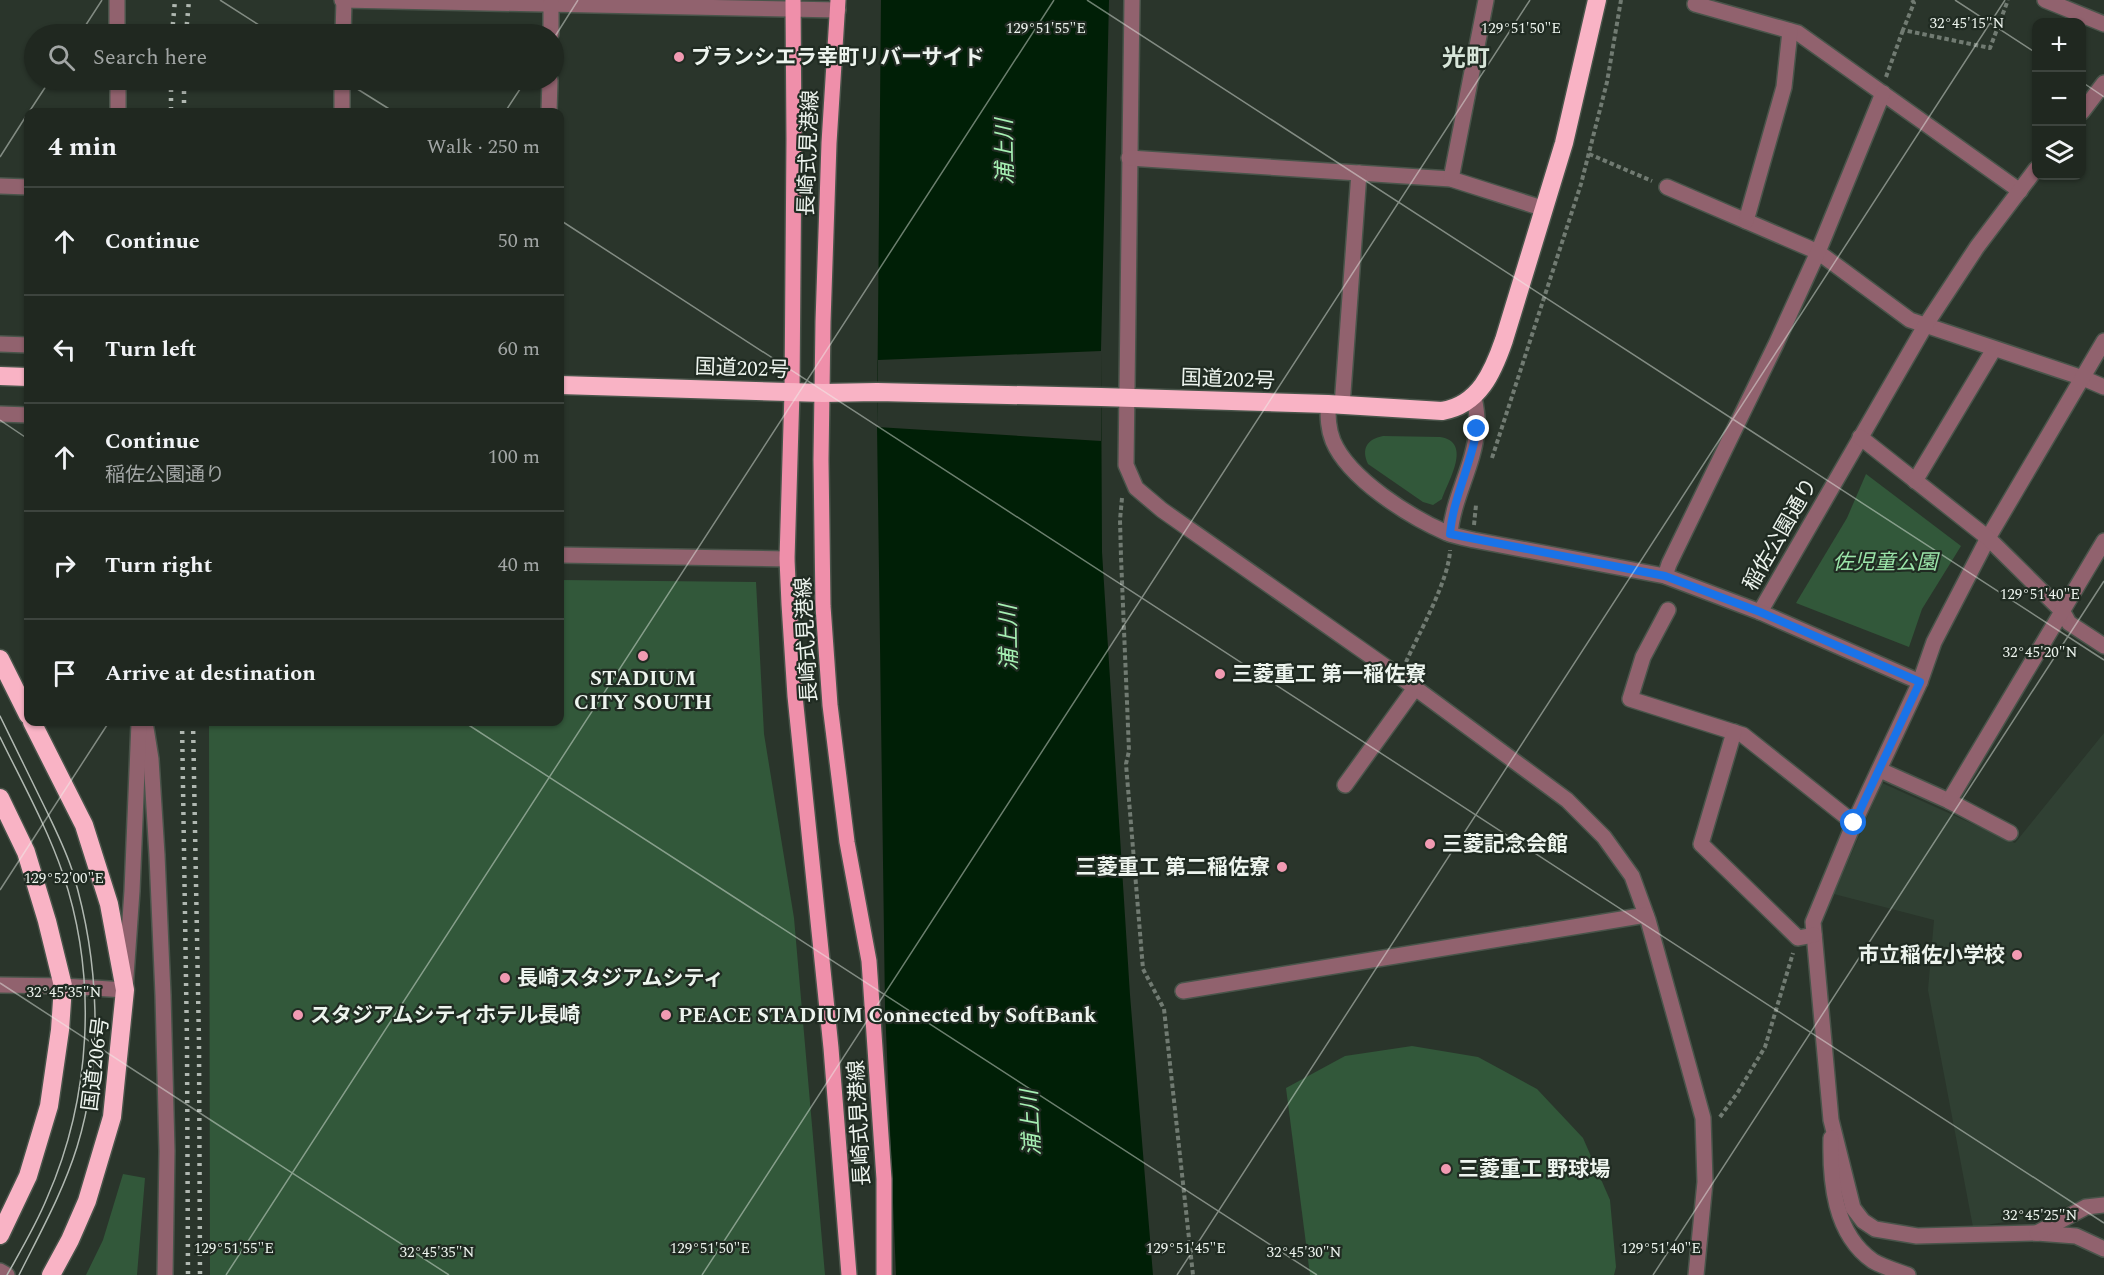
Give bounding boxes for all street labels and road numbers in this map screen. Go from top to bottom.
street label: 長崎式見港線 [791,90,827,217]
street label: 国道202号 [694,351,790,387]
street label: 国道202号 [1180,362,1276,398]
street label: 稲佐公園通り [1736,472,1826,597]
street label: 長崎式見港線 [788,576,826,704]
street label: 国道206号 [74,1015,118,1113]
street label: 長崎式見港線 [841,1059,879,1187]

